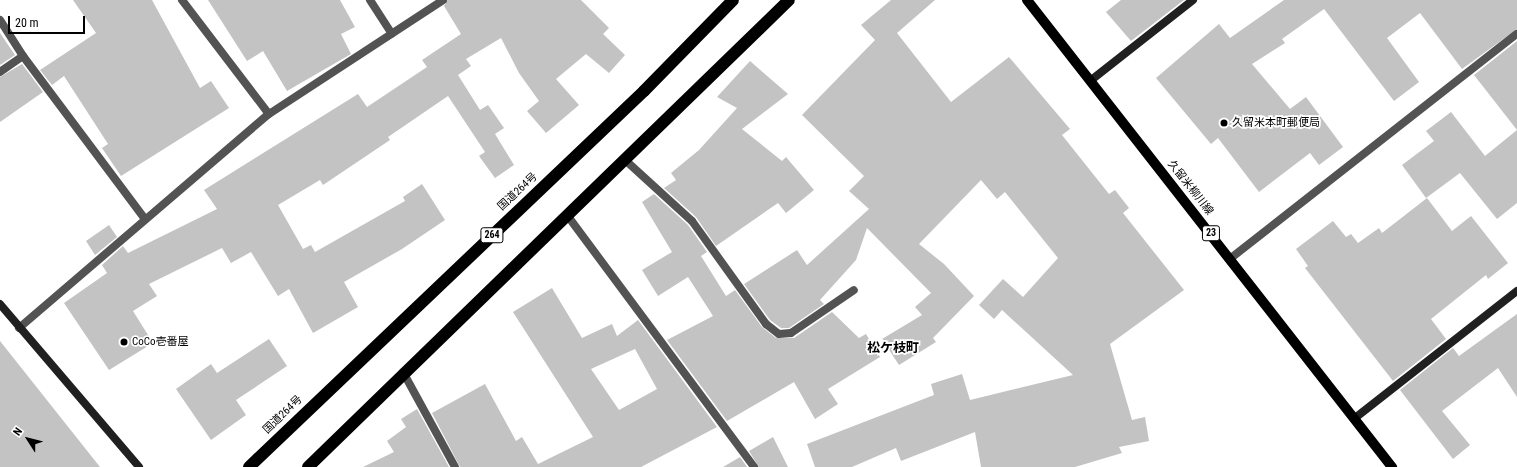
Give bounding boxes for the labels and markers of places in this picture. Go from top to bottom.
place label: 久留米本町郵便局 [1232,116,1320,130]
marker: 久留米本町郵便局 [1219,118,1229,128]
place label: CoCo壱番屋 [132,335,189,349]
marker: CoCo壱番屋 [119,337,129,347]

